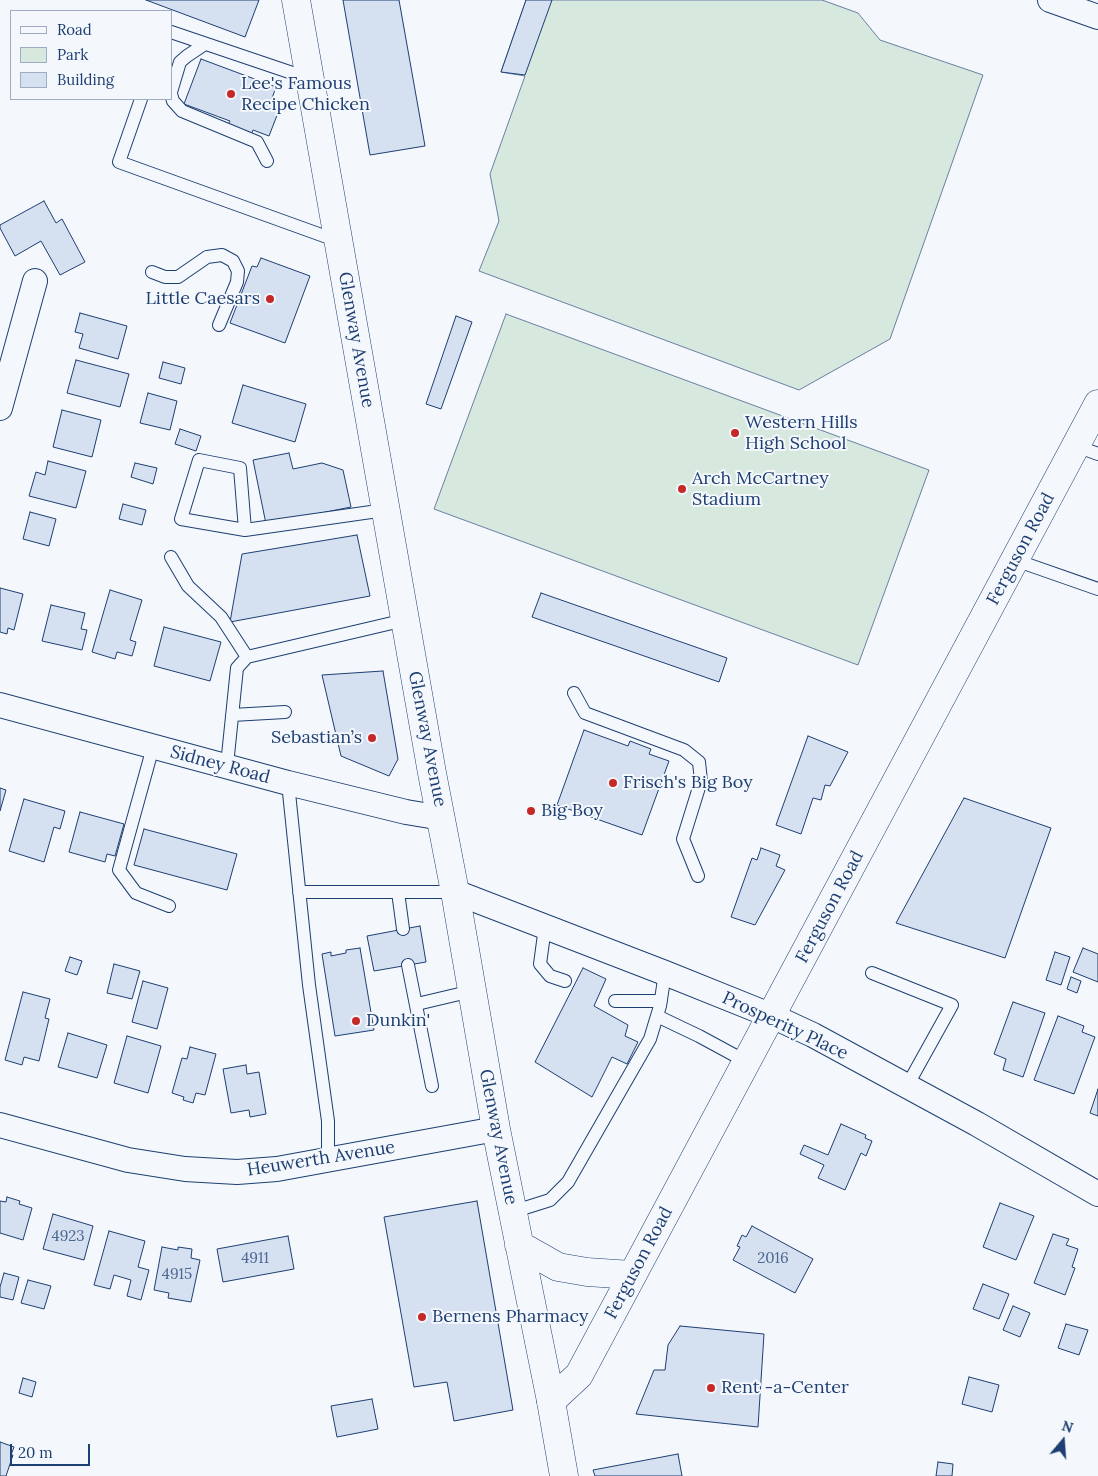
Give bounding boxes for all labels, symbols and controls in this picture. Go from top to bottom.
legend [10,10,172,100]
text: Road [57,20,92,39]
text: Park [57,45,88,64]
text: Building [57,70,114,89]
place label: Lee's Famous Recipe Chicken [241,73,370,116]
marker: Lee's Famous Recipe Chicken [225,88,237,100]
street label: Glenway Avenue [333,270,379,410]
place label: Little Caesars [145,288,260,310]
marker: Little Caesars [264,293,276,305]
place label: Western Hills High School [745,412,858,454]
marker: Western Hills High School [729,427,741,439]
place label: Arch McCartney Stadium [692,468,829,510]
marker: Arch McCartney Stadium [676,483,688,495]
street label: Ferguson Road [982,489,1060,609]
street label: Glenway Avenue [403,669,451,809]
place label: Sebastian’s [271,727,362,749]
marker: Sebastian’s [366,732,378,744]
street label: Sidney Road [168,741,272,789]
place label: Frisch's Big Boy [623,772,753,794]
marker: Frisch's Big Boy [607,777,619,789]
place label: Big Boy [541,800,603,822]
marker: Big Boy [525,805,537,817]
street label: Ferguson Road [791,847,869,967]
street label: Prosperity Place [719,987,851,1065]
place label: Dunkin' [366,1010,430,1032]
marker: Dunkin' [350,1015,362,1027]
street label: Glenway Avenue [474,1067,522,1207]
street label: Heuwerth Avenue [245,1137,397,1181]
street label: Ferguson Road [600,1203,678,1323]
house number: 4923 [52,1228,84,1246]
house number: 4911 [241,1250,269,1268]
house number: 2016 [757,1250,789,1268]
house number: 4915 [162,1266,192,1284]
place label: Bernens Pharmacy [432,1306,588,1328]
marker: Bernens Pharmacy [416,1311,428,1323]
place label: Rent -a-Center [721,1377,849,1399]
marker: Rent -a-Center [705,1382,717,1394]
north arrow [1038,1416,1088,1466]
text: N [1060,1416,1076,1437]
scale bar [12,1434,92,1466]
text: 20 m [18,1443,53,1462]

